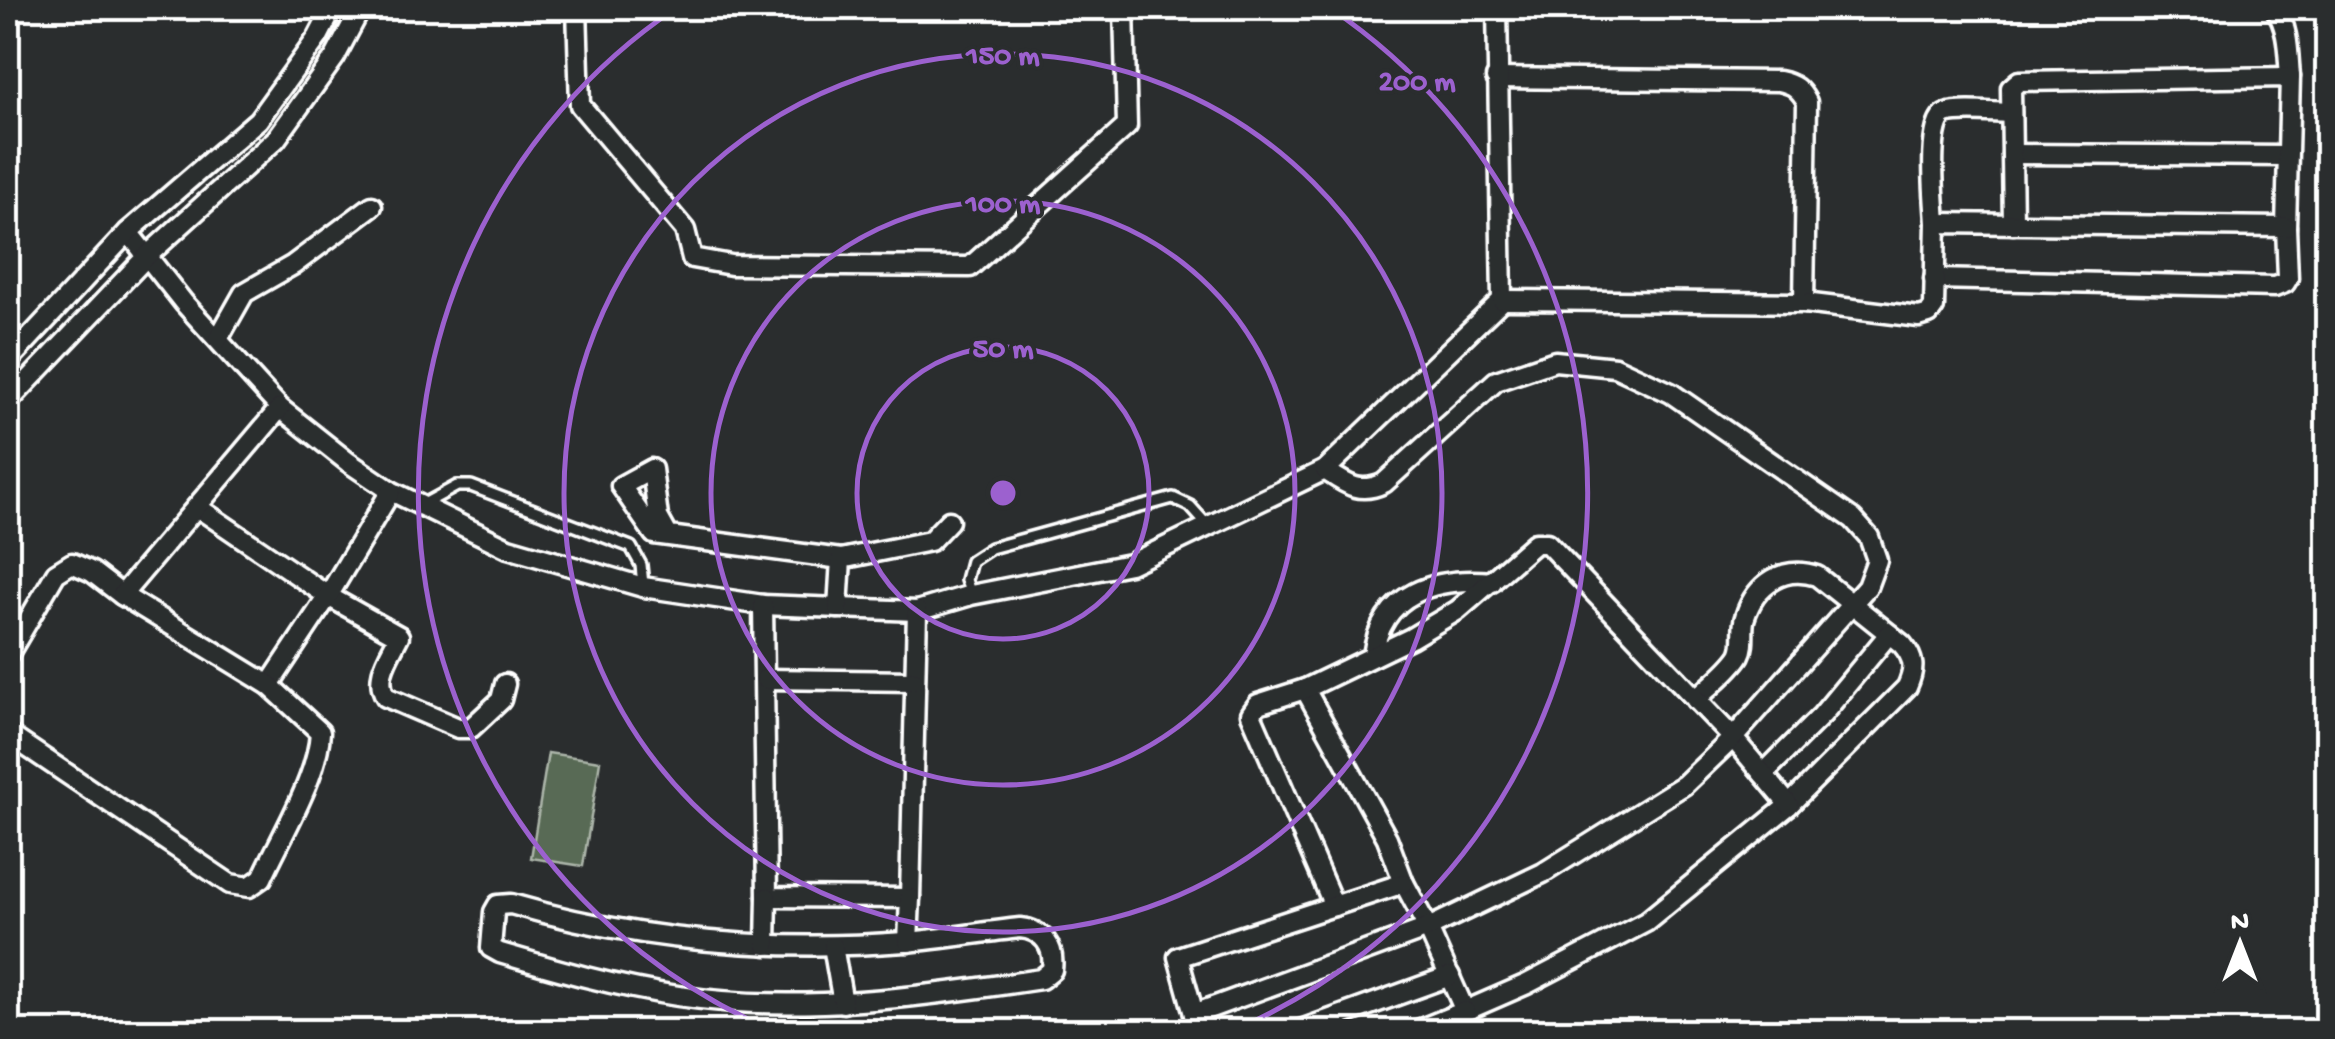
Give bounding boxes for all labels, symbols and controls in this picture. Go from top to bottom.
text: 150 m [965,41,1040,76]
text: 200 m [1378,67,1456,102]
text: 100 m [965,189,1041,224]
text: 50 m [972,334,1034,369]
centre of rings [985,475,1021,511]
north arrow [2190,894,2290,994]
text: N [2231,907,2249,940]

